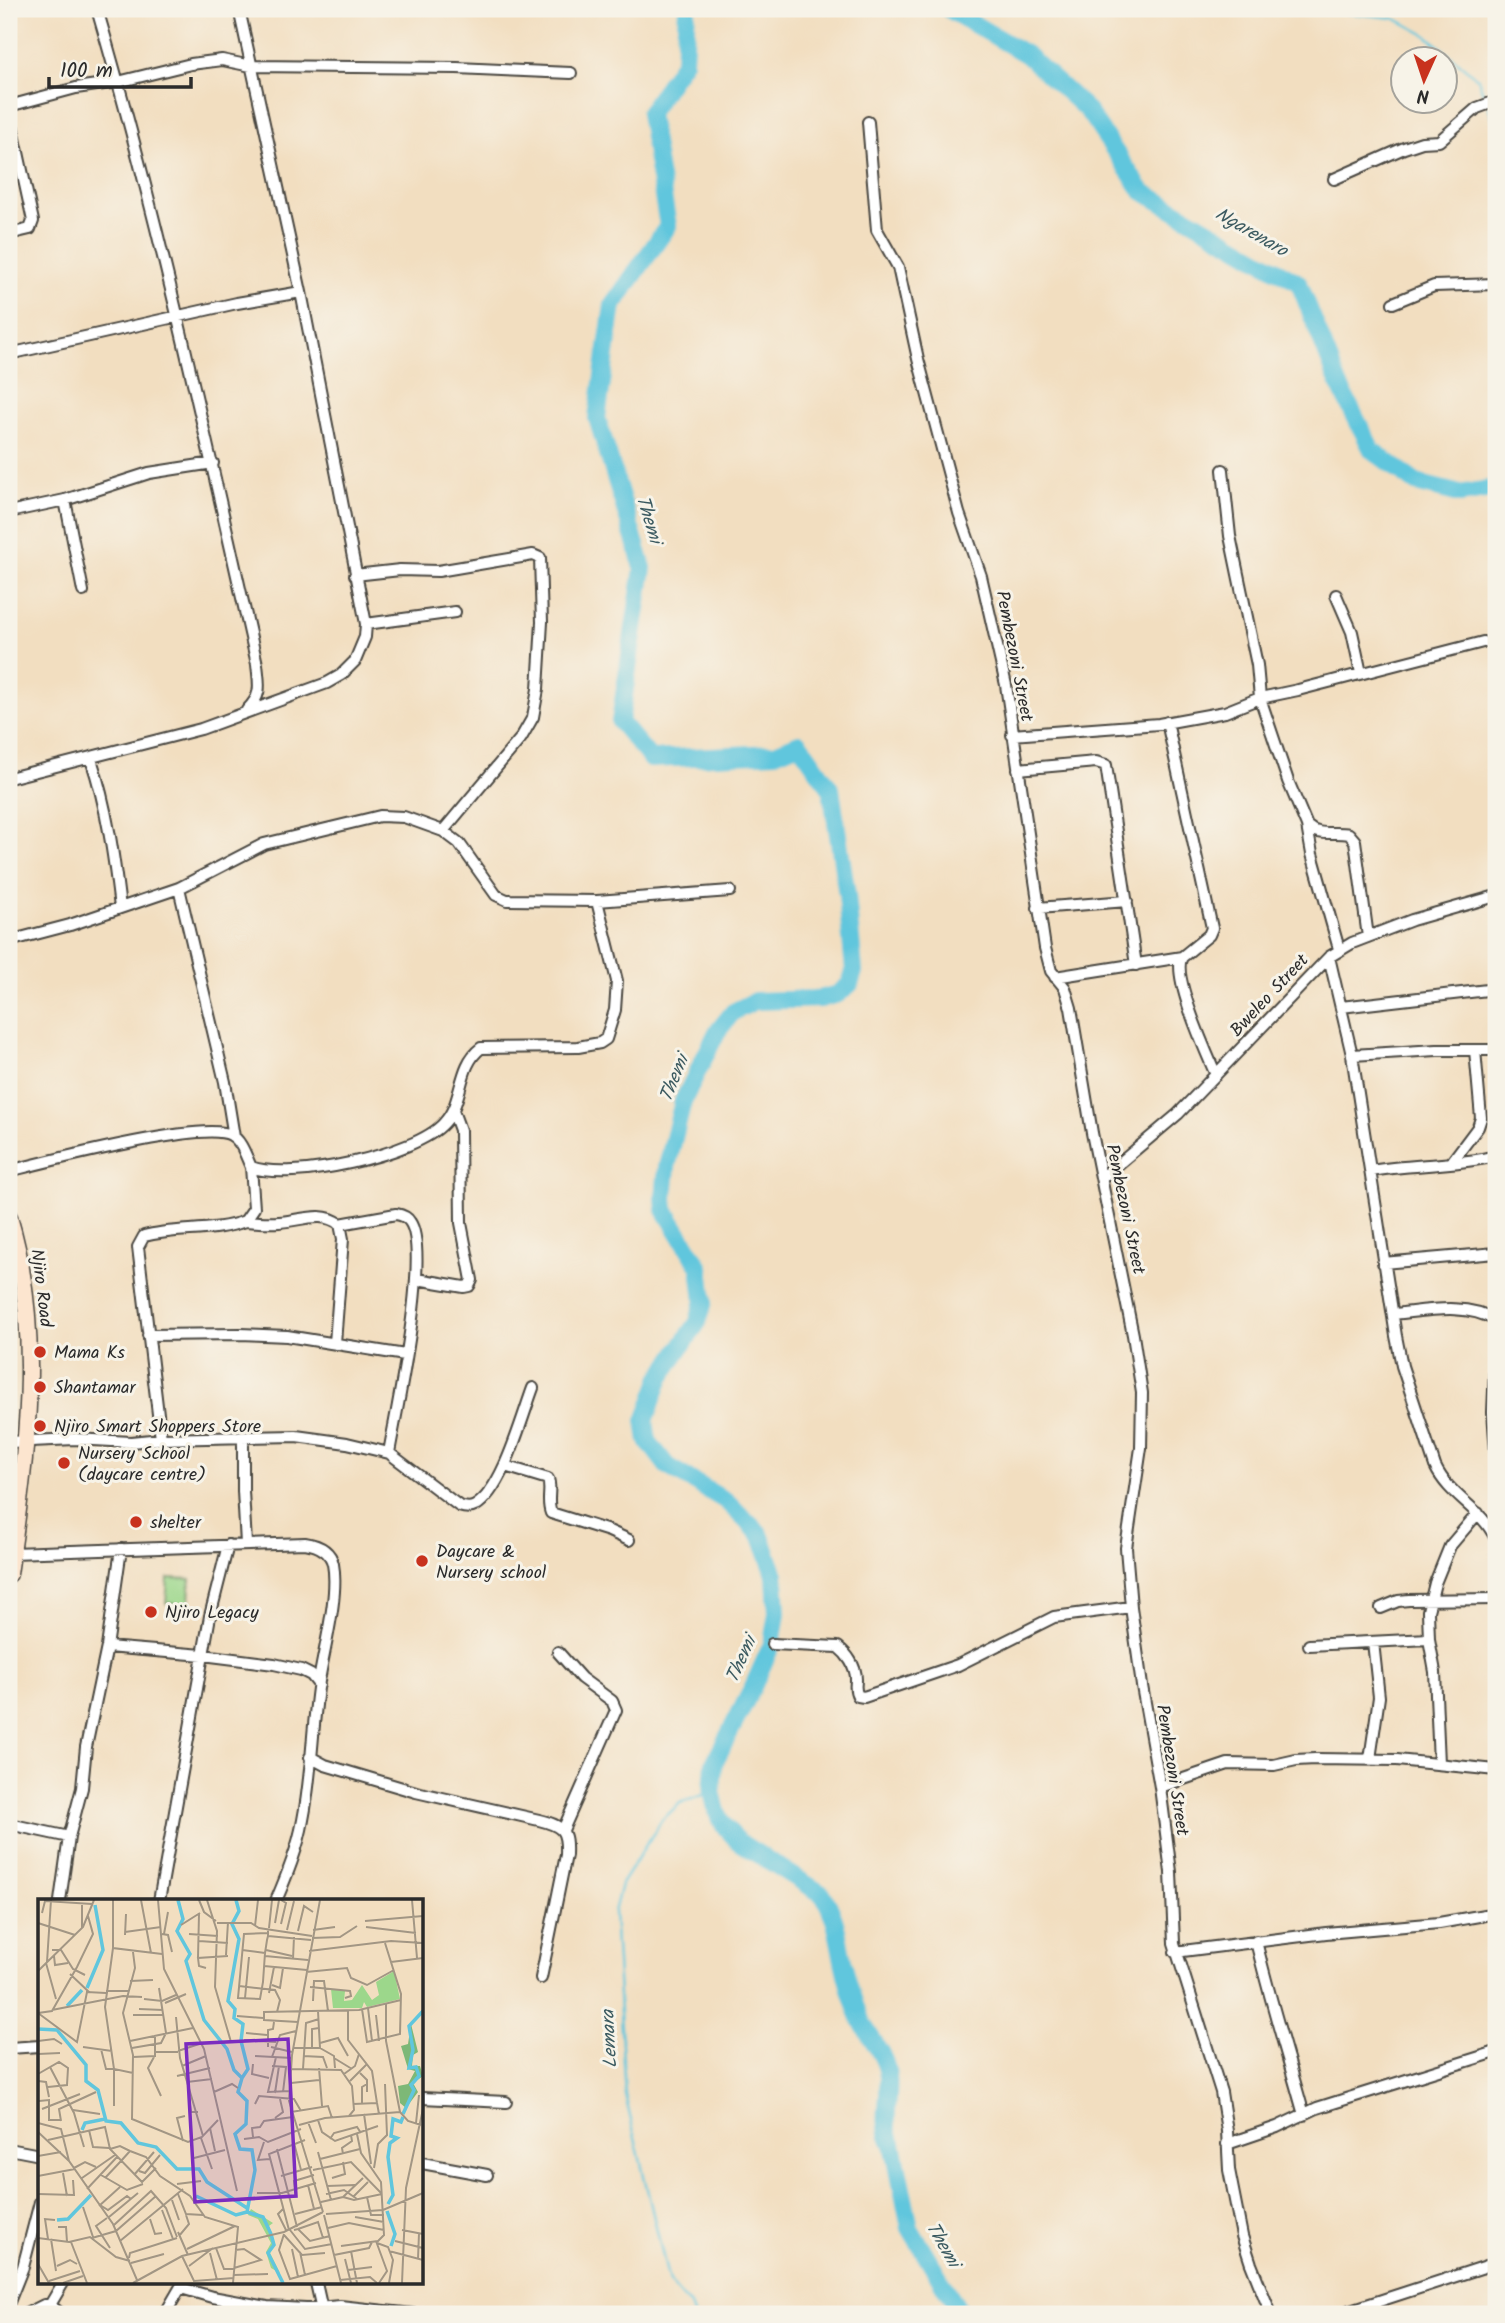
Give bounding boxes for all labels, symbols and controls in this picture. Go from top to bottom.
scale bar [49,46,191,90]
north arrow [1390,46,1460,116]
text: 100 m [60,55,113,88]
text: N [1416,80,1430,110]
water label: Ngarenaro [1209,200,1294,266]
water label: Themi [627,492,671,551]
street label: Pembezoni Street [987,588,1041,725]
street label: Bweleo Street [1224,947,1317,1044]
water label: Themi [652,1046,700,1107]
street label: Pembezoni Street [1097,1141,1153,1278]
street label: Njiro Road [21,1247,60,1330]
place label: Mama Ks [54,1339,125,1368]
marker: Mama Ks [32,1344,48,1360]
place label: Shantamar [54,1374,136,1403]
marker: Shantamar [32,1379,48,1395]
place label: Njiro Smart Shoppers Store [54,1413,261,1442]
marker: Njiro Smart Shoppers Store [32,1418,48,1434]
place label: Nursery School (daycare centre) [78,1440,206,1490]
marker: Nursery School (daycare centre) [56,1455,72,1471]
place label: shelter [150,1509,202,1538]
marker: shelter [128,1514,144,1530]
place label: Daycare & Nursery school [436,1538,547,1588]
marker: Daycare & Nursery school [414,1553,430,1569]
place label: Njiro Legacy [165,1599,259,1628]
marker: Njiro Legacy [143,1604,159,1620]
water label: Themi [718,1627,767,1688]
street label: Pembezoni Street [1147,1702,1196,1839]
inset map [38,1899,424,2284]
water label: Lemara [593,2008,626,2069]
water label: Themi [917,2216,970,2277]

